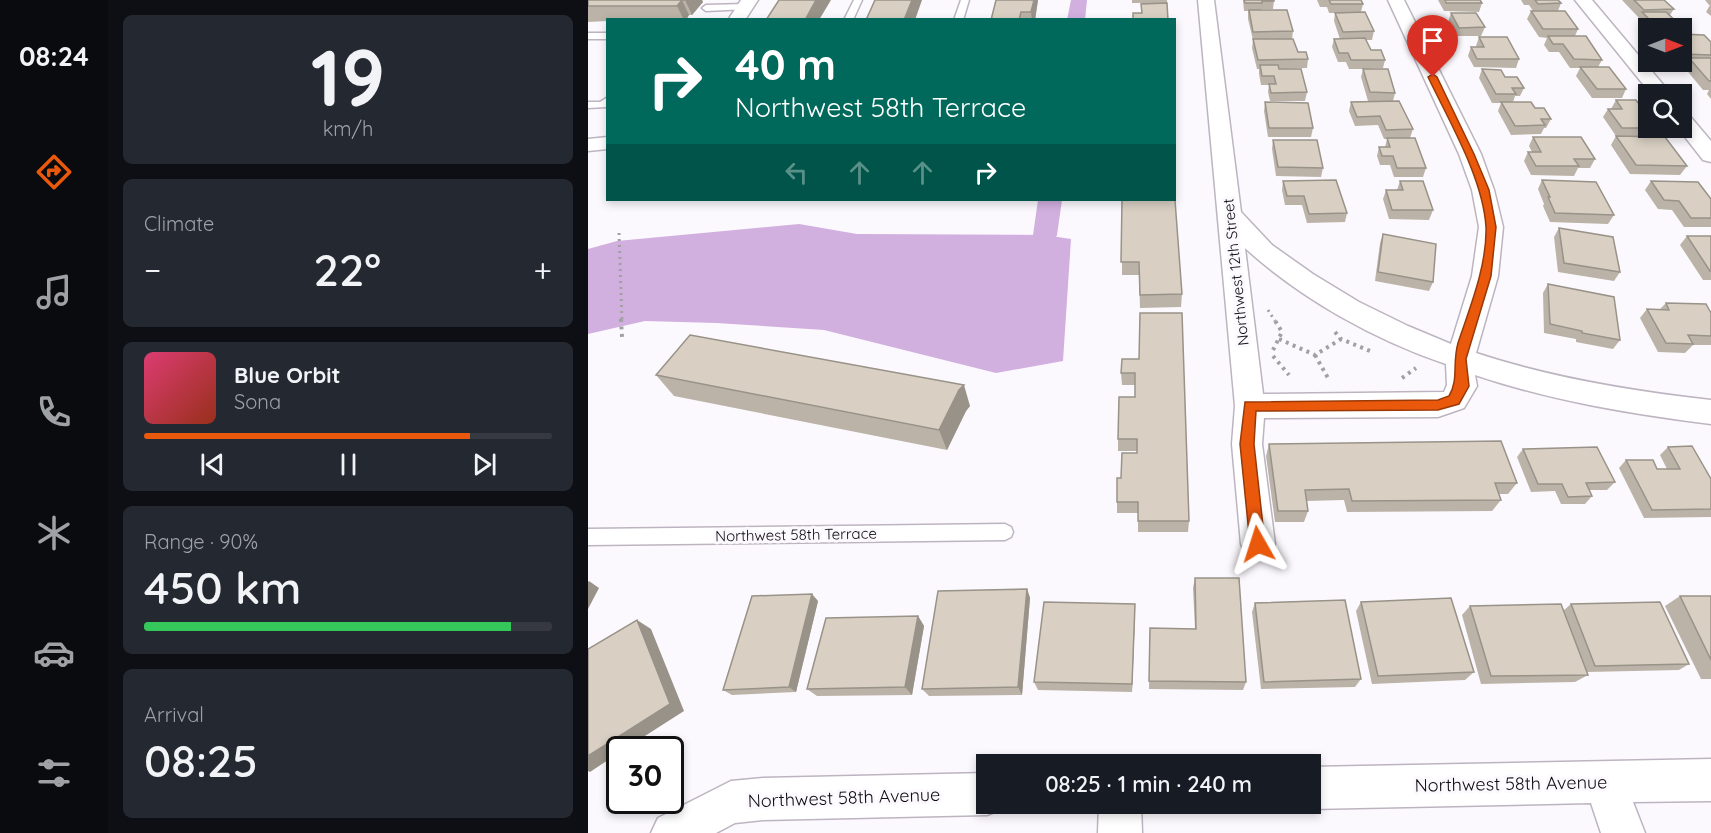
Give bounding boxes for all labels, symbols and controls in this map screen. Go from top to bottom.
pin [1407,15,1458,77]
north arrow [1638,18,1692,72]
map controls [1638,18,1692,138]
icon: arrive [1416,24,1449,57]
text: 19 [311,28,385,126]
text: 40 m [735,38,836,91]
text: 08:24 [19,39,89,73]
icon: right [636,42,714,120]
button: search [1638,84,1692,138]
text: Northwest 58th Terrace [735,90,1026,124]
text: km/h [323,116,373,141]
icon: directions [33,151,75,193]
icon: left [780,156,813,189]
icon: ahead [843,156,876,189]
icon: ahead [906,156,939,189]
icon: right [969,156,1002,189]
street label: Northwest 12th Street [1218,198,1253,347]
text: Climate [144,211,214,236]
text: 22° [314,241,381,297]
text: − [144,249,161,290]
text: + [533,249,552,290]
icon: music [33,271,75,313]
text: Blue Orbit [234,361,340,389]
text: Sona [234,389,281,414]
icon: phone [33,391,75,433]
icon: previous [196,448,229,481]
icon: pause [332,448,365,481]
icon: next [468,448,501,481]
icon: climate [33,512,75,554]
position arrow [1226,512,1290,576]
street label: Northwest 58th Terrace [715,524,877,545]
text: Range · 90% [144,529,258,554]
text: 450 km [144,559,301,615]
icon: car [33,632,75,674]
text: Arrival [144,702,204,727]
text: 08:25 [144,732,258,788]
speed limit sign: 30 [606,736,684,814]
icon: filters [33,752,75,794]
text: 08:25 · 1 min · 240 m [1045,770,1252,798]
street label: Northwest 58th Avenue [1414,770,1608,797]
street label: Northwest 58th Avenue [747,783,941,812]

